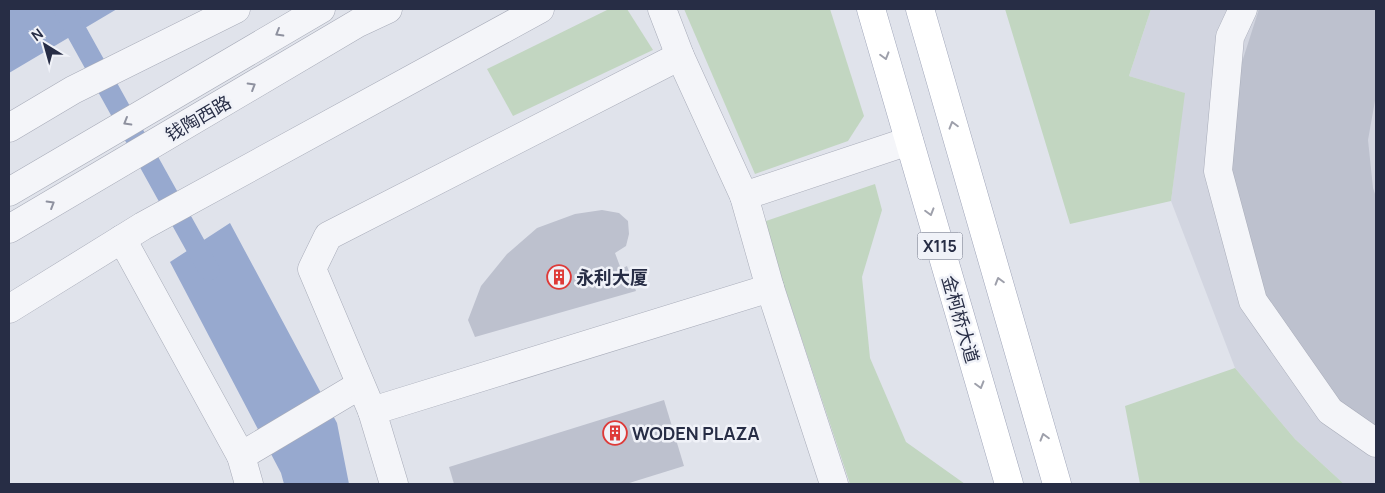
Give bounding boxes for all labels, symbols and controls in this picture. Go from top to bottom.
north arrow [20,20,70,70]
text: N [27,24,47,45]
one-way arrow [275,27,284,37]
one-way arrow [879,51,889,59]
one-way arrow [247,82,256,92]
street label: 钱陶西路 [161,90,235,146]
one-way arrow [124,116,133,126]
one-way arrow [949,122,959,130]
one-way arrow [45,201,54,211]
one-way arrow [924,207,934,215]
road number: X115 [918,232,962,260]
building icon: 永利大厦 [546,264,572,290]
place label: 永利大厦 [576,265,648,289]
street label: 金柯桥大道 [937,272,985,366]
one-way arrow [994,278,1004,286]
one-way arrow [974,380,984,388]
building icon: WODEN PLAZA [602,420,628,446]
place label: WODEN PLAZA [632,421,760,445]
one-way arrow [1039,434,1049,442]

